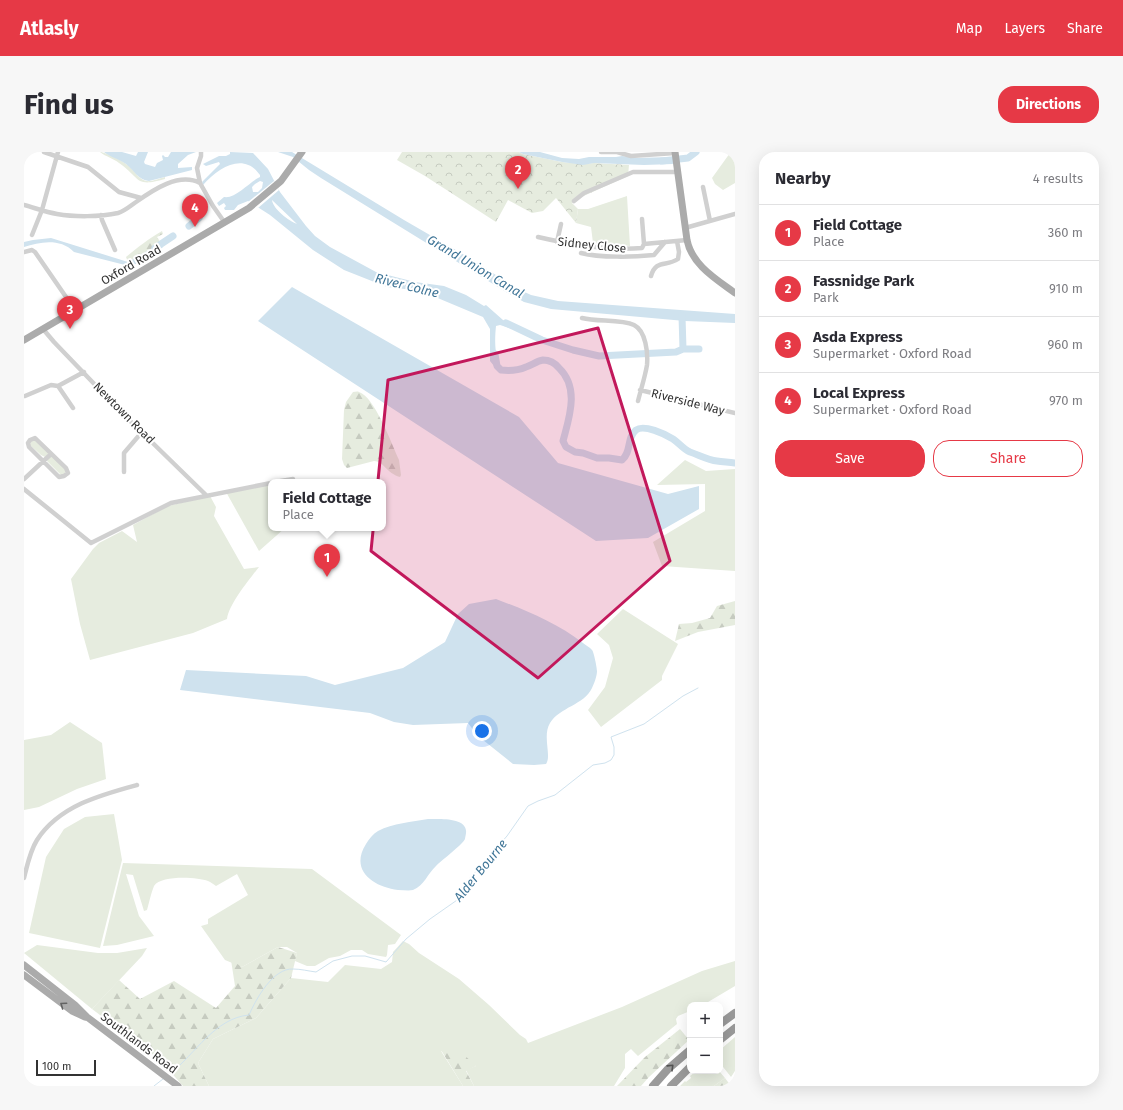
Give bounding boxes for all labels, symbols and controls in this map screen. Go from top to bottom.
text: Atlasly [20,17,79,40]
text: Map [956,20,982,37]
text: Layers [1004,20,1045,37]
text: Share [1067,20,1103,37]
button: Directions [998,86,1099,123]
text: Find us [24,88,114,121]
pin: 2 [505,156,531,189]
text: Nearby [775,168,830,189]
text: 4 results [1033,171,1083,186]
pin: 4 [182,194,208,227]
text: Field Cottage [813,216,902,234]
text: 1 [785,225,791,240]
text: 360 m [1048,225,1083,240]
water label: Grand Union Canal [425,232,527,301]
street label: Sidney Close [557,234,627,256]
text: Place [813,234,844,249]
street label: Oxford Road [98,242,164,288]
water label: River Colne [373,270,441,301]
text: Fassnidge Park [813,272,914,290]
text: 2 [785,281,791,296]
text: 910 m [1049,281,1083,296]
text: Park [813,290,839,305]
pin: 3 [57,296,83,329]
text: Asda Express [813,328,903,346]
text: 3 [785,337,791,352]
text: 960 m [1047,337,1083,352]
text: Supermarket · Oxford Road [813,346,972,361]
street label: Newtown Road [90,379,158,447]
text: Local Express [813,384,905,402]
street label: Riverside Way [650,386,726,418]
text: 4 [784,393,792,408]
text: 970 m [1049,393,1083,408]
text: Supermarket · Oxford Road [813,402,972,417]
button: Save [775,440,925,477]
button: Share [933,440,1083,477]
popup [268,479,386,531]
text: Field Cottage [282,489,372,507]
text: Place [282,507,314,522]
pin: 1 [314,544,340,577]
your location [472,721,492,741]
water label: Alder Bourne [450,836,510,905]
map controls [687,1002,723,1074]
button: + [687,1002,723,1038]
one-way arrow [60,1003,67,1010]
street label: Southlands Road [98,1010,180,1076]
button: − [687,1038,723,1074]
scale bar [36,1058,96,1077]
text: 100 m [42,1060,71,1073]
one-way arrow [666,1064,674,1072]

